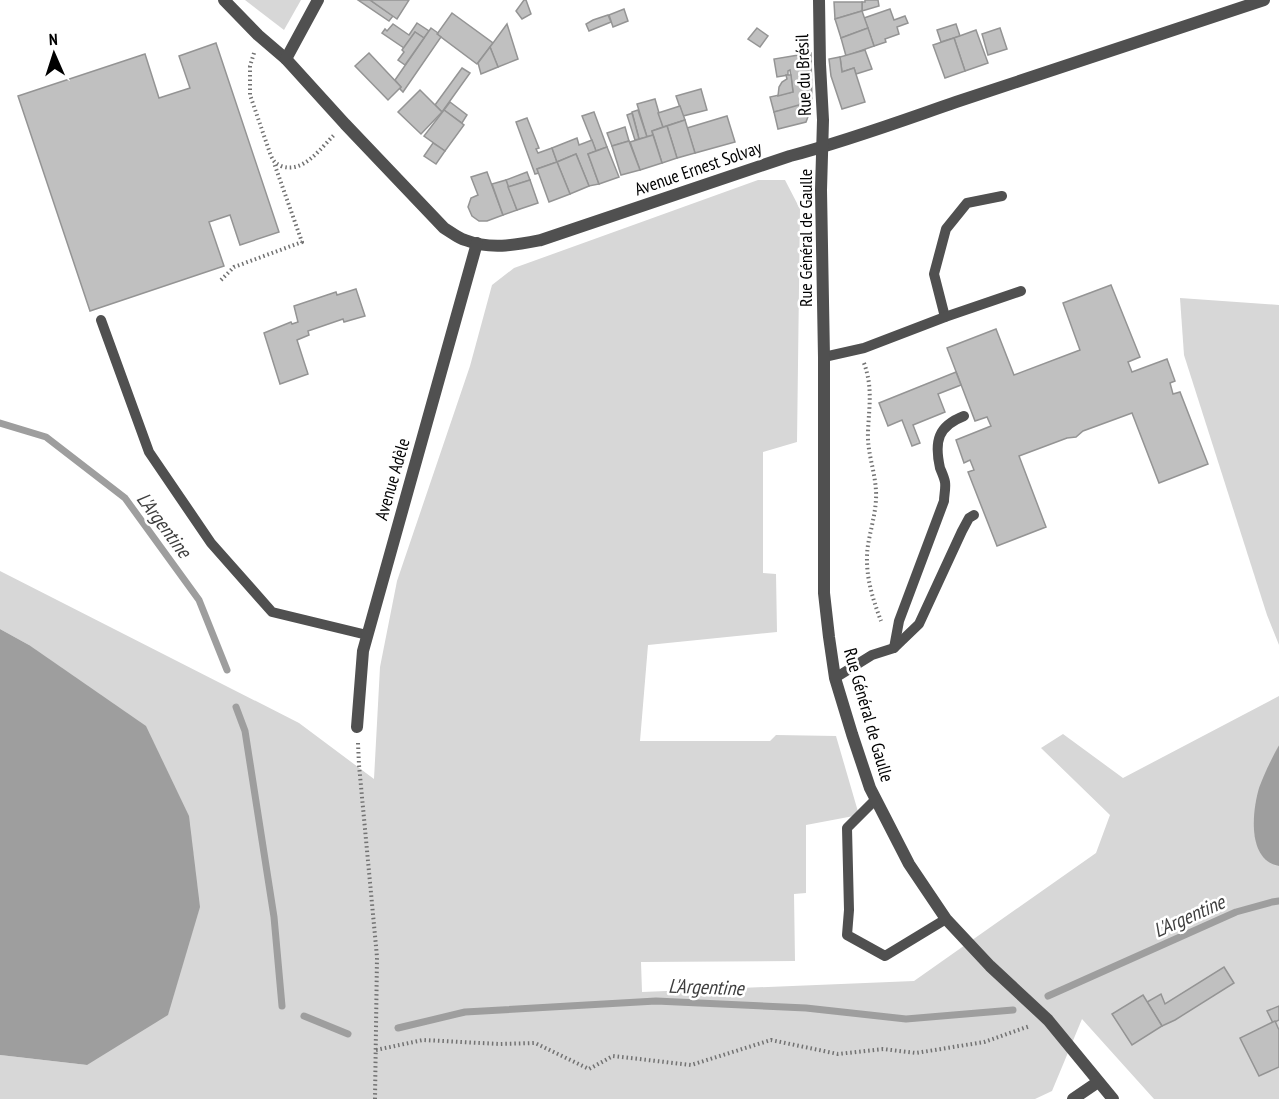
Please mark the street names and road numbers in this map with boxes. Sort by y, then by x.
street label: Rue du Brésil [790,33,816,116]
street label: Avenue Ernest Solvay [631,135,765,200]
street label: Rue Général de Gaulle [794,169,817,307]
street label: Avenue Adèle [369,435,415,523]
street label: Rue Général de Gaulle [839,645,899,785]

